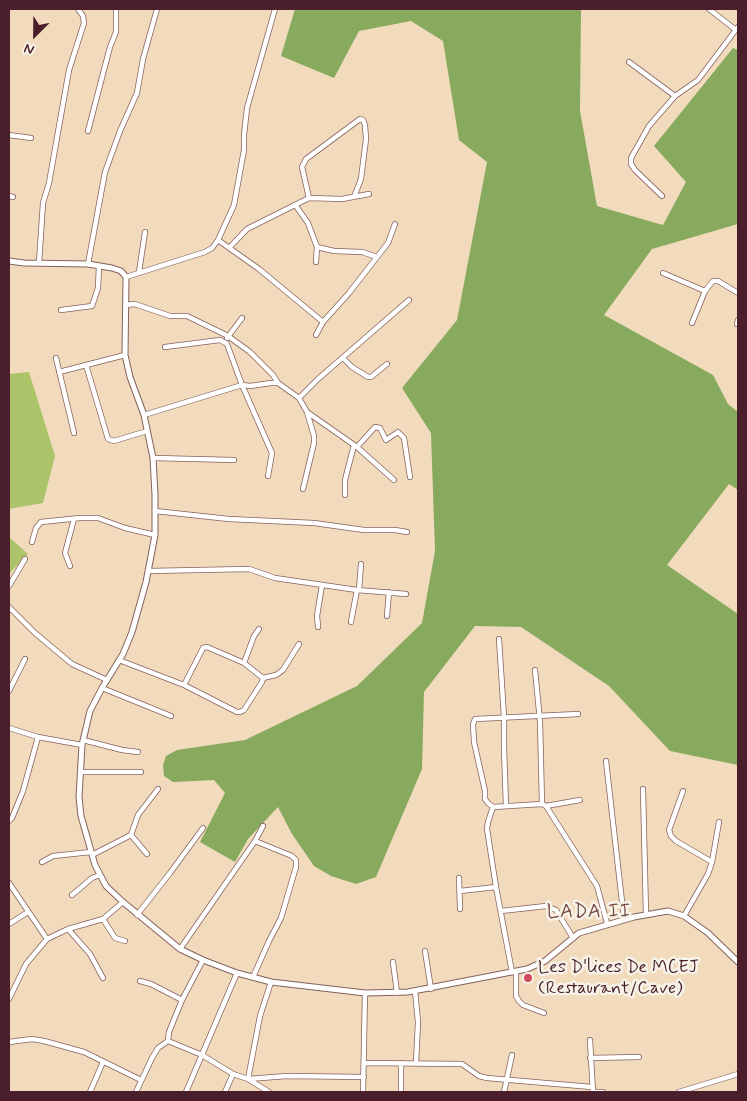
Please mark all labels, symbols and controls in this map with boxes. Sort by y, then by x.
north arrow [10,10,60,60]
text: N [21,39,37,59]
district label: LADA II [546,901,632,925]
place label: Les D'lices De MCEJ (Restaurant/Cave) [538,957,699,1000]
marker: Les D'lices De MCEJ (Restaurant/Cave) [522,972,534,984]

